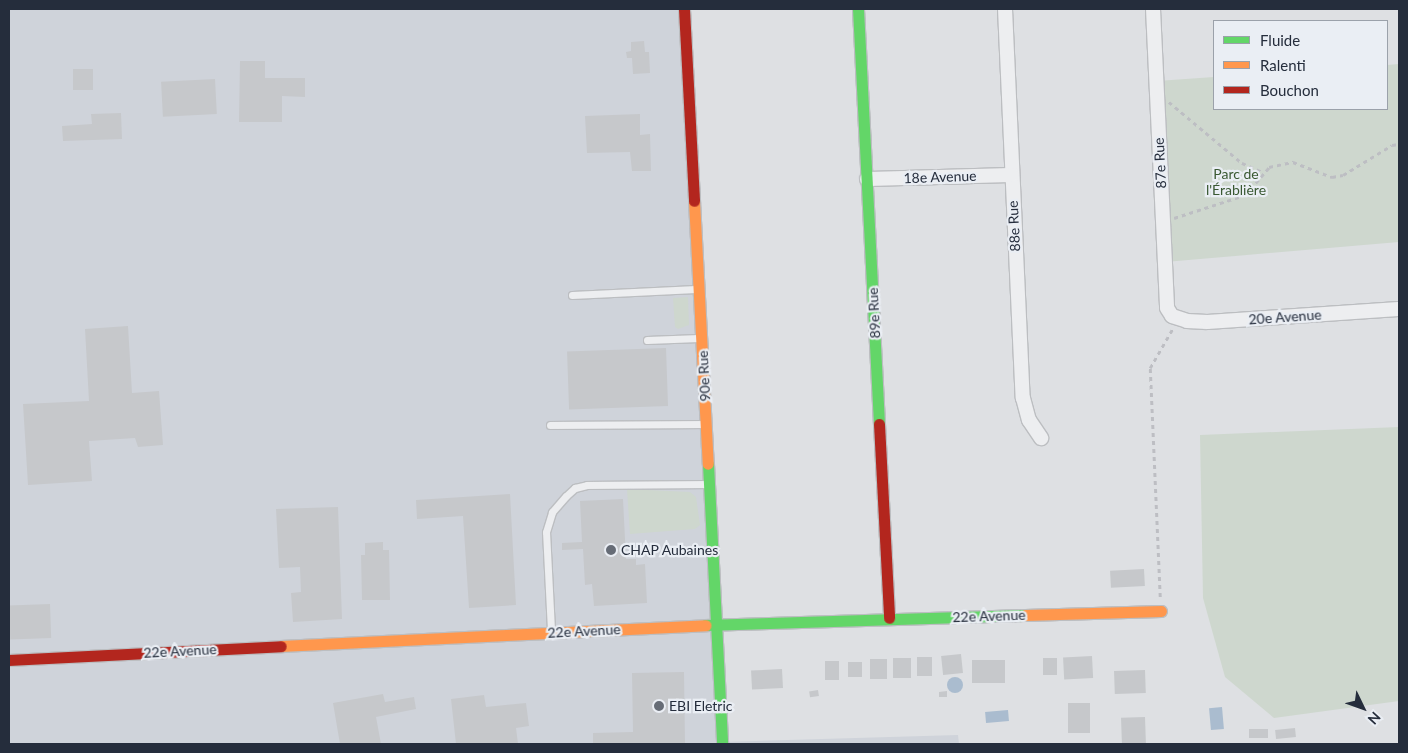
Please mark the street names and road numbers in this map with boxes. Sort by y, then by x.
street label: 87e Rue [1150,137,1170,189]
street label: 18e Avenue [903,167,977,187]
street label: 88e Rue [1004,200,1024,252]
street label: 89e Rue [864,287,884,339]
street label: 20e Avenue [1248,306,1322,328]
street label: 90e Rue [694,350,714,402]
street label: 22e Avenue [952,606,1026,626]
street label: 22e Avenue [547,621,621,641]
street label: 22e Avenue [143,641,217,661]

